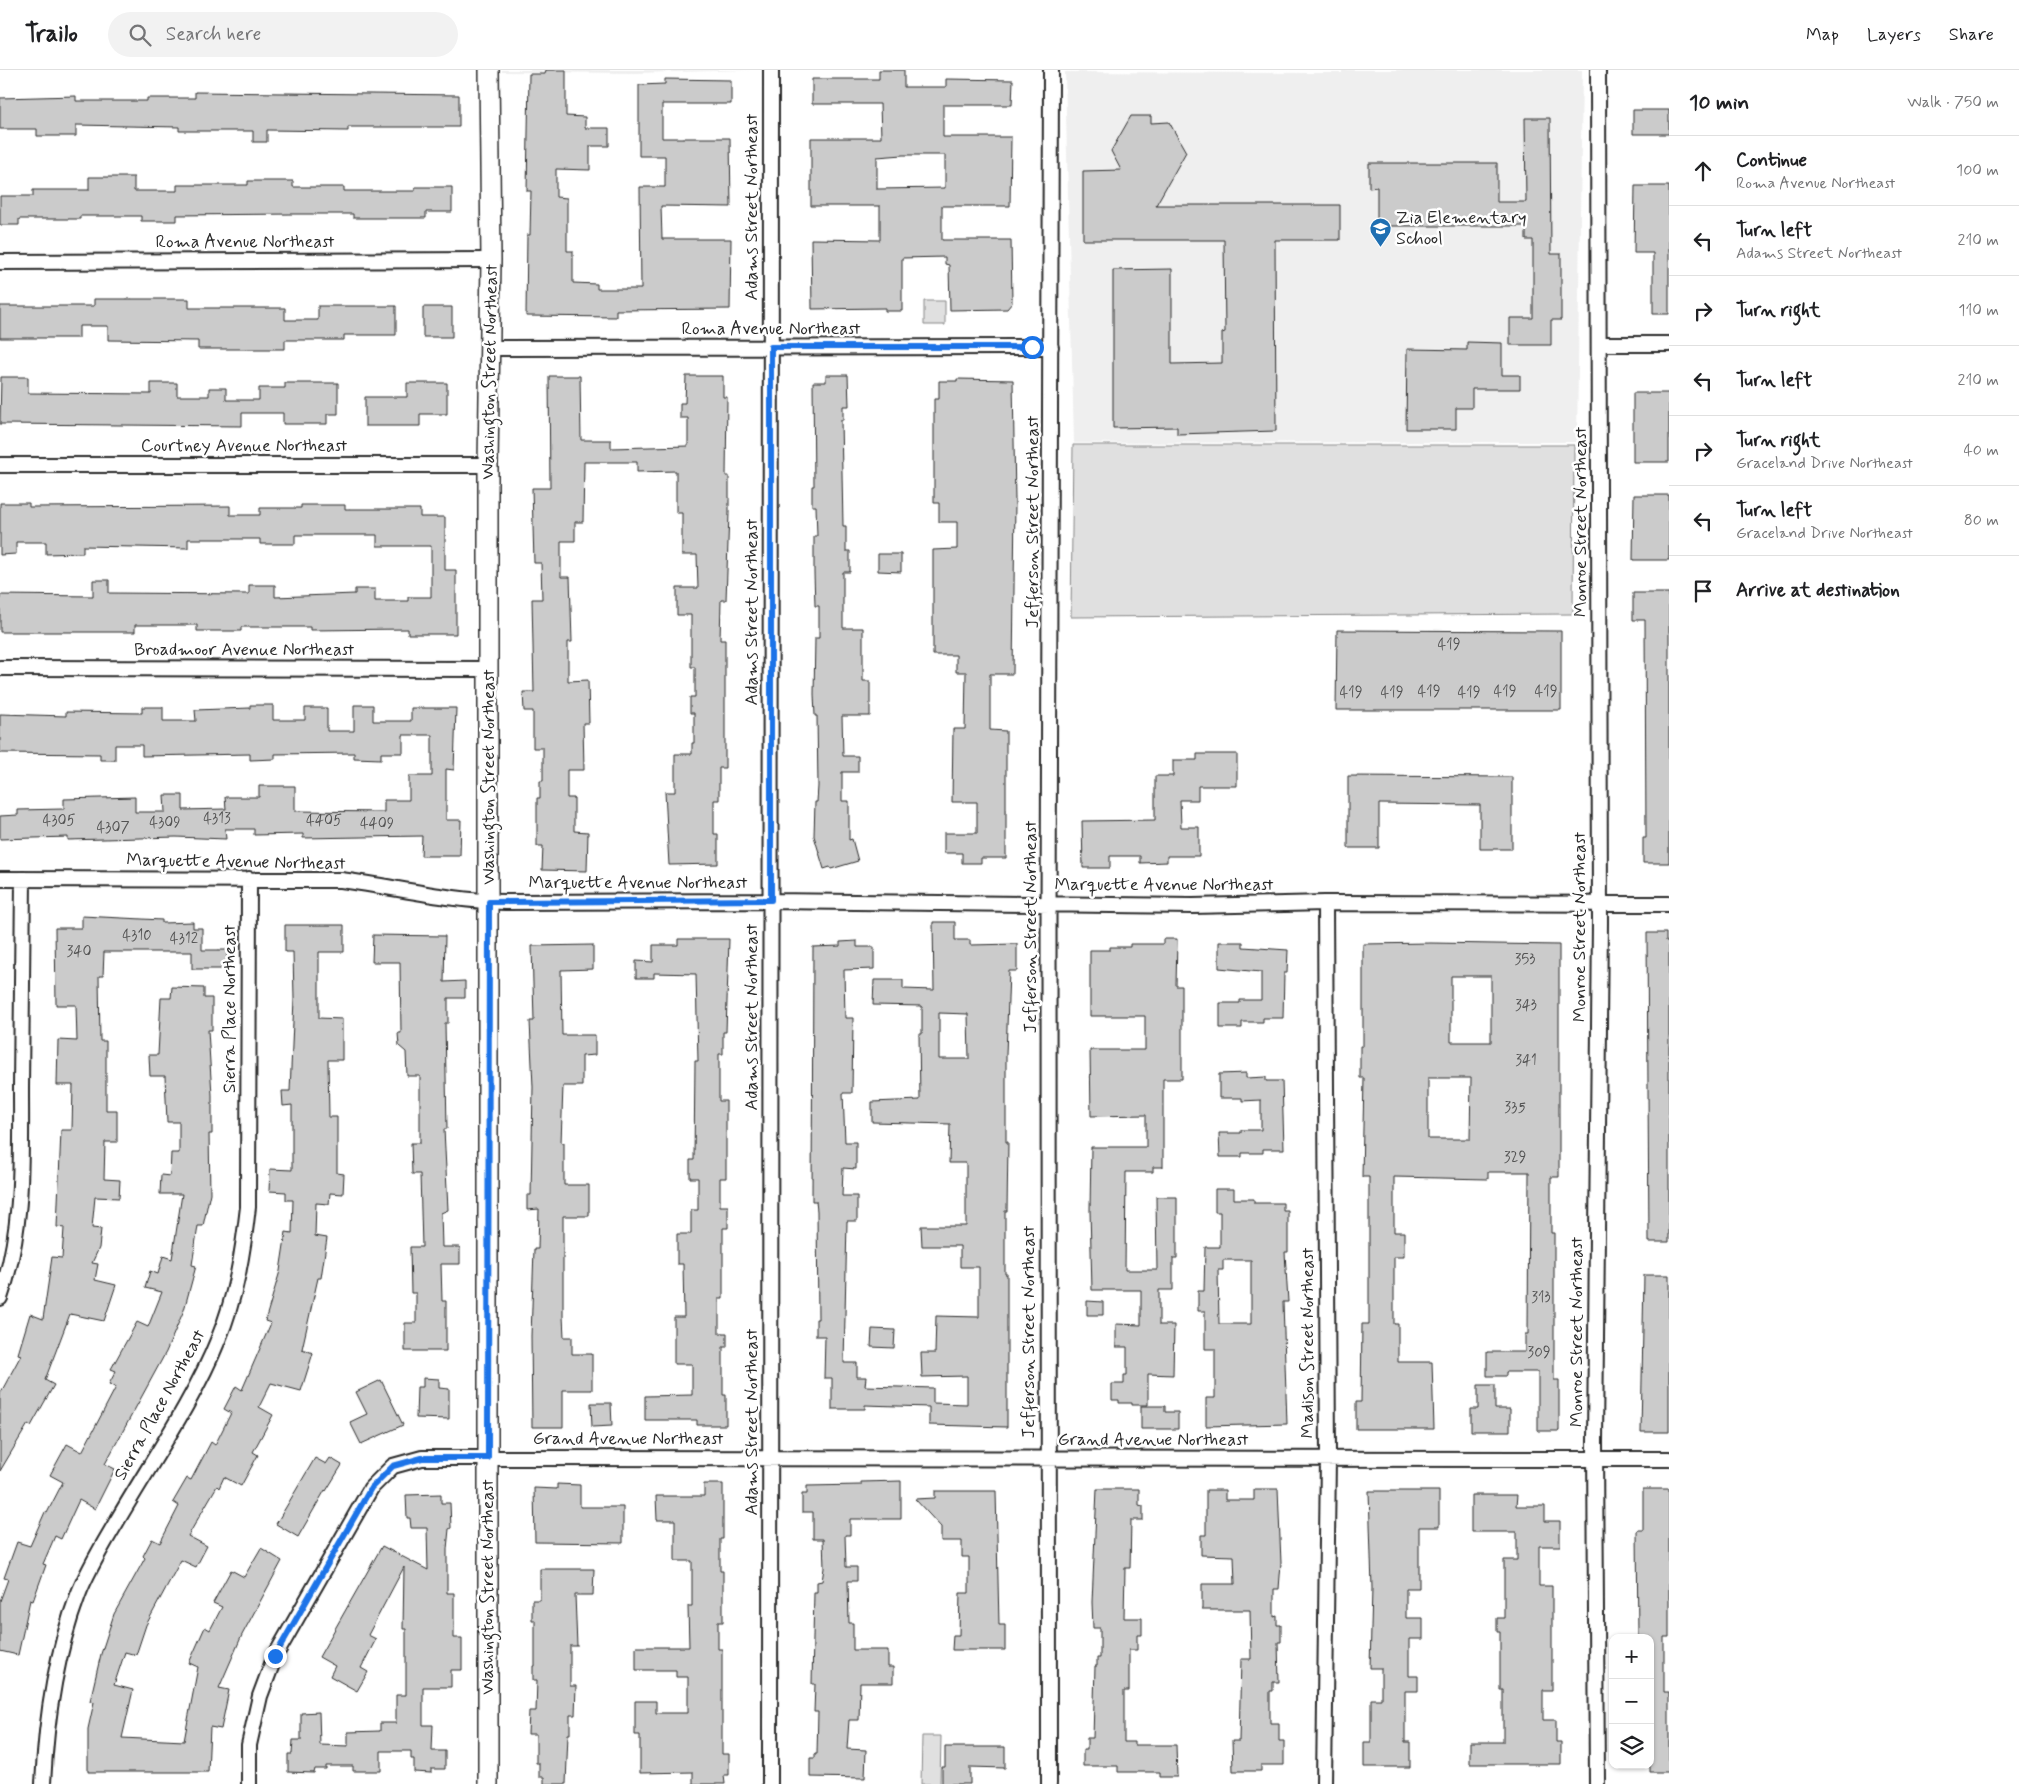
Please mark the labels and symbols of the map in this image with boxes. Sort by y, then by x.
street label: Adams Street Northeast [740,113,764,300]
place label: Zia Elementary School [1396,206,1527,251]
school or university icon: Zia Elementary School [1368,216,1392,247]
street label: Roma Avenue Northeast [155,230,335,254]
street label: Washington Street Northeast [476,263,506,480]
street label: Roma Avenue Northeast [681,317,861,341]
route start [1021,336,1044,359]
street label: Jefferson Street Northeast [1021,415,1045,628]
street label: Monroe Street Northeast [1569,426,1593,617]
street label: Courtney Avenue Northeast [141,434,348,458]
street label: Adams Street Northeast [740,518,764,705]
house number: 419 [1437,635,1461,655]
street label: Broadmoor Avenue Northeast [134,638,355,662]
street label: Washington Street Northeast [477,669,503,885]
house number: 419 [1417,682,1441,702]
house number: 419 [1493,682,1517,702]
house number: 419 [1534,682,1558,702]
house number: 419 [1339,683,1363,703]
house number: 419 [1380,683,1404,703]
house number: 419 [1457,683,1481,703]
house number: 4313 [203,809,231,829]
house number: 4305 [42,811,76,831]
house number: 4405 [306,811,342,831]
house number: 4309 [149,813,181,833]
house number: 4409 [360,814,394,834]
house number: 4307 [96,818,130,838]
street label: Jefferson Street Northeast [1019,820,1043,1033]
street label: Monroe Street Northeast [1568,831,1592,1022]
street label: Marquette Avenue Northeast [126,848,346,876]
street label: Marquette Avenue Northeast [528,871,748,895]
street label: Marquette Avenue Northeast [1054,873,1274,897]
street label: Adams Street Northeast [740,923,764,1110]
street label: Sierra Place Northeast [218,924,242,1093]
house number: 4310 [122,926,152,946]
house number: 4312 [170,929,198,949]
house number: 340 [67,942,91,962]
house number: 353 [1515,950,1535,970]
house number: 343 [1515,996,1537,1016]
house number: 341 [1515,1051,1537,1071]
house number: 335 [1504,1098,1526,1118]
house number: 329 [1504,1148,1526,1168]
street label: Jefferson Street Northeast [1017,1225,1041,1438]
street label: Monroe Street Northeast [1565,1236,1589,1427]
street label: Madison Street Northeast [1296,1247,1320,1438]
house number: 313 [1531,1288,1551,1308]
street label: Sierra Place Northeast [109,1325,212,1485]
street label: Adams Street Northeast [740,1328,764,1515]
house number: 309 [1527,1343,1551,1363]
street label: Grand Avenue Northeast [533,1427,724,1451]
street label: Grand Avenue Northeast [1058,1428,1249,1452]
street label: Washington Street Northeast [476,1479,502,1695]
route end [264,1645,287,1668]

